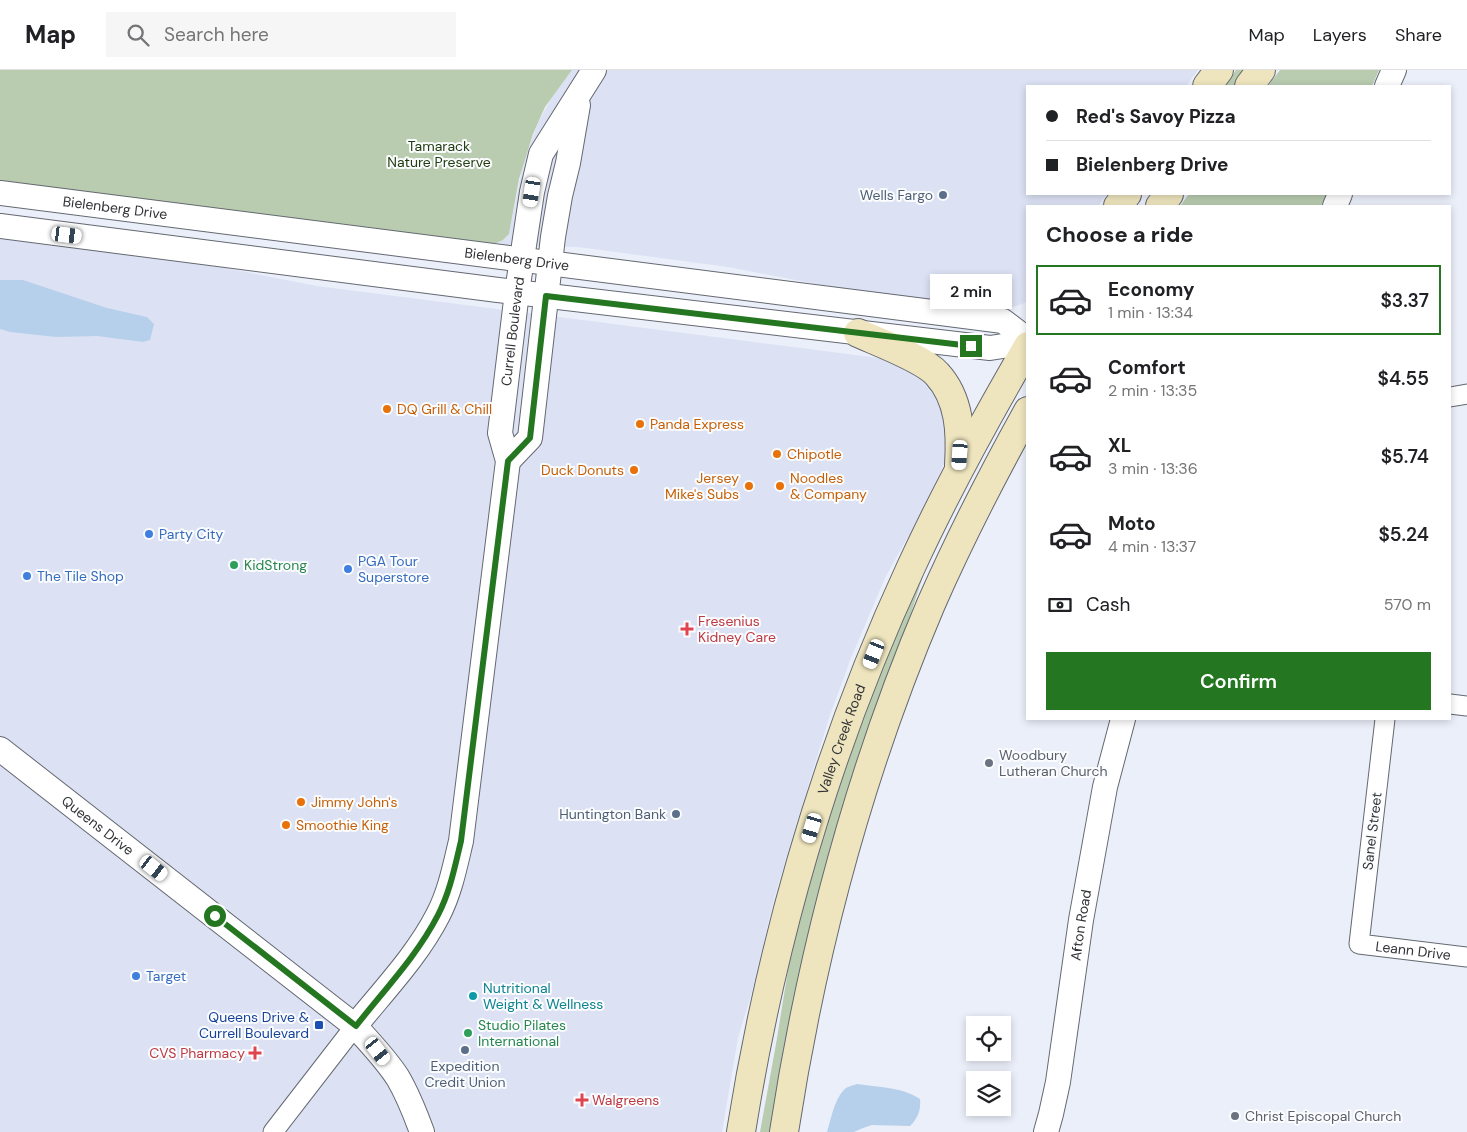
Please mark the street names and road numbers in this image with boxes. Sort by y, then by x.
street label: Bielenberg Drive [62,192,169,223]
street label: Bielenberg Drive [463,243,570,275]
street label: Currell Boulevard [497,275,528,387]
street label: Valley Creek Road [814,681,869,797]
street label: Queens Drive [58,791,138,859]
street label: Sanel Street [1358,791,1386,871]
street label: Afton Road [1066,888,1095,962]
street label: Leann Drive [1374,937,1452,964]

